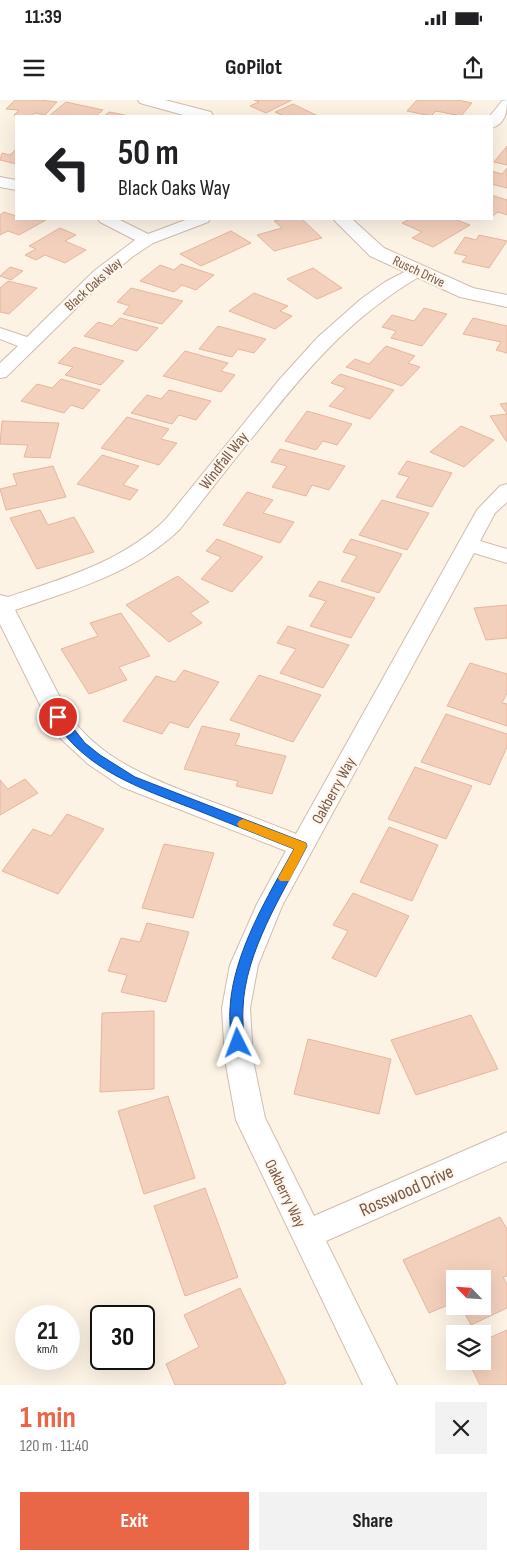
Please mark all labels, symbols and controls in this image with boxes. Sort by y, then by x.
text: 11:39 [25,6,62,29]
icon: menu [20,54,48,82]
text: GoPilot [225,54,282,81]
icon: share [459,54,487,82]
text: 50 m [118,132,179,175]
icon: left [35,135,100,200]
text: Black Oaks Way [118,175,230,202]
street label: Rusch Drive [390,252,448,291]
street label: Black Oaks Way [61,254,126,315]
street label: Windfall Way [196,428,253,494]
pin [37,696,79,738]
icon: arrive [44,703,72,731]
street label: Oakberry Way [308,754,360,827]
position arrow [211,1016,263,1068]
street label: Oakberry Way [260,1157,309,1231]
street label: Rosswood Drive [356,1160,457,1222]
north arrow [446,1270,491,1315]
map controls [446,1270,491,1370]
speed limit sign: 30 [90,1305,155,1370]
text: 21 [37,1316,58,1347]
button: layers [446,1325,491,1370]
text: km/h [37,1342,58,1357]
text: 1 min [20,1400,76,1436]
button: close [435,1402,487,1454]
text: 120 m · 11:40 [20,1437,89,1456]
button: Exit [20,1492,249,1550]
button: Share [259,1492,487,1550]

